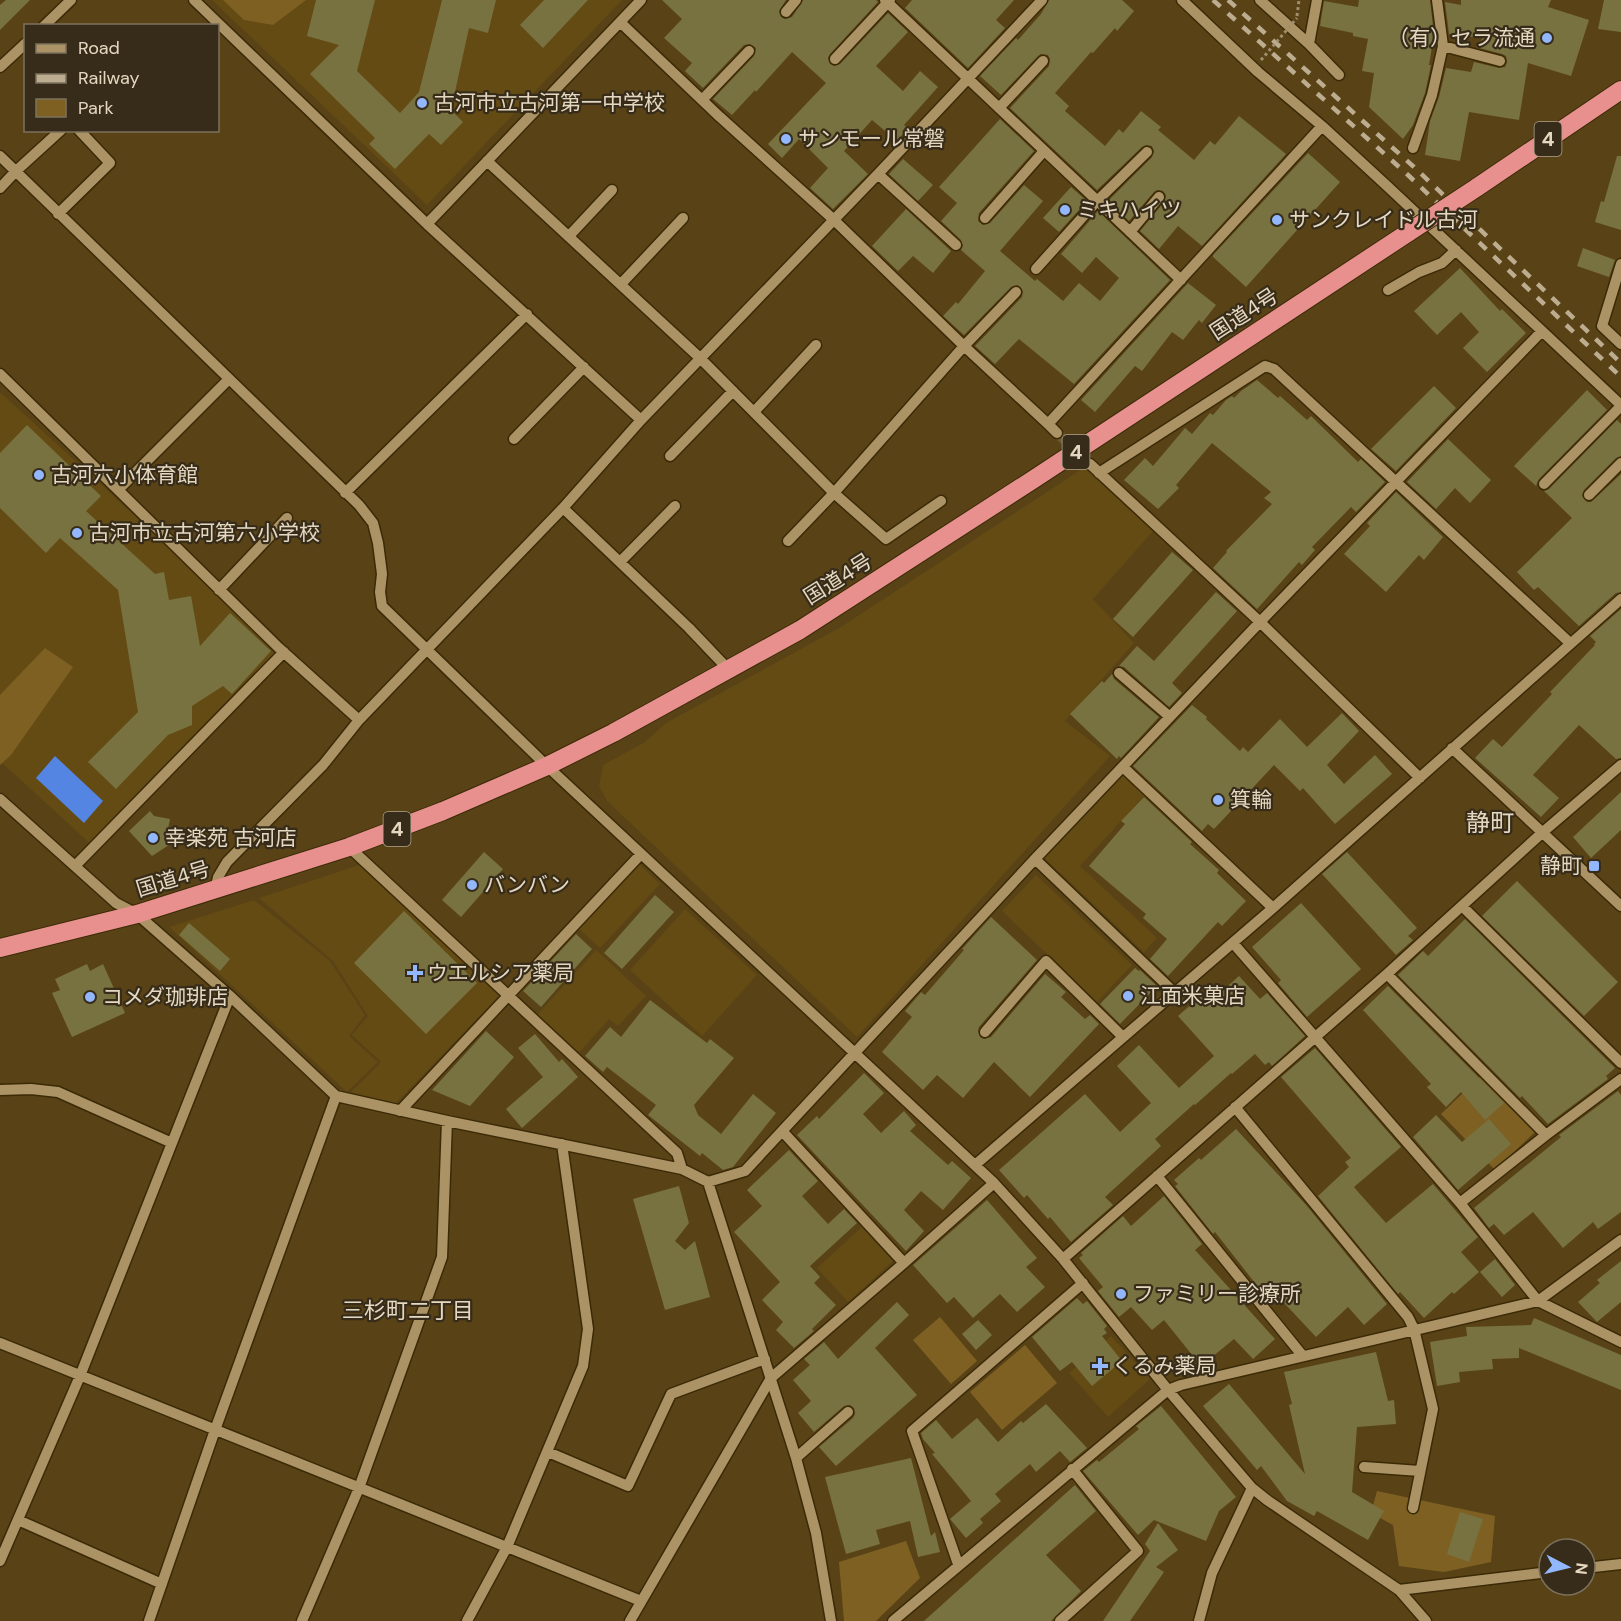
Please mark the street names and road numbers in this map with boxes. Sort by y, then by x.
road number: 4 [1534,122,1562,156]
street label: 国道4号 [1205,282,1283,346]
road number: 4 [1062,435,1090,469]
street label: 国道4号 [798,547,878,611]
road number: 4 [384,812,410,846]
street label: 国道4号 [133,855,213,903]

